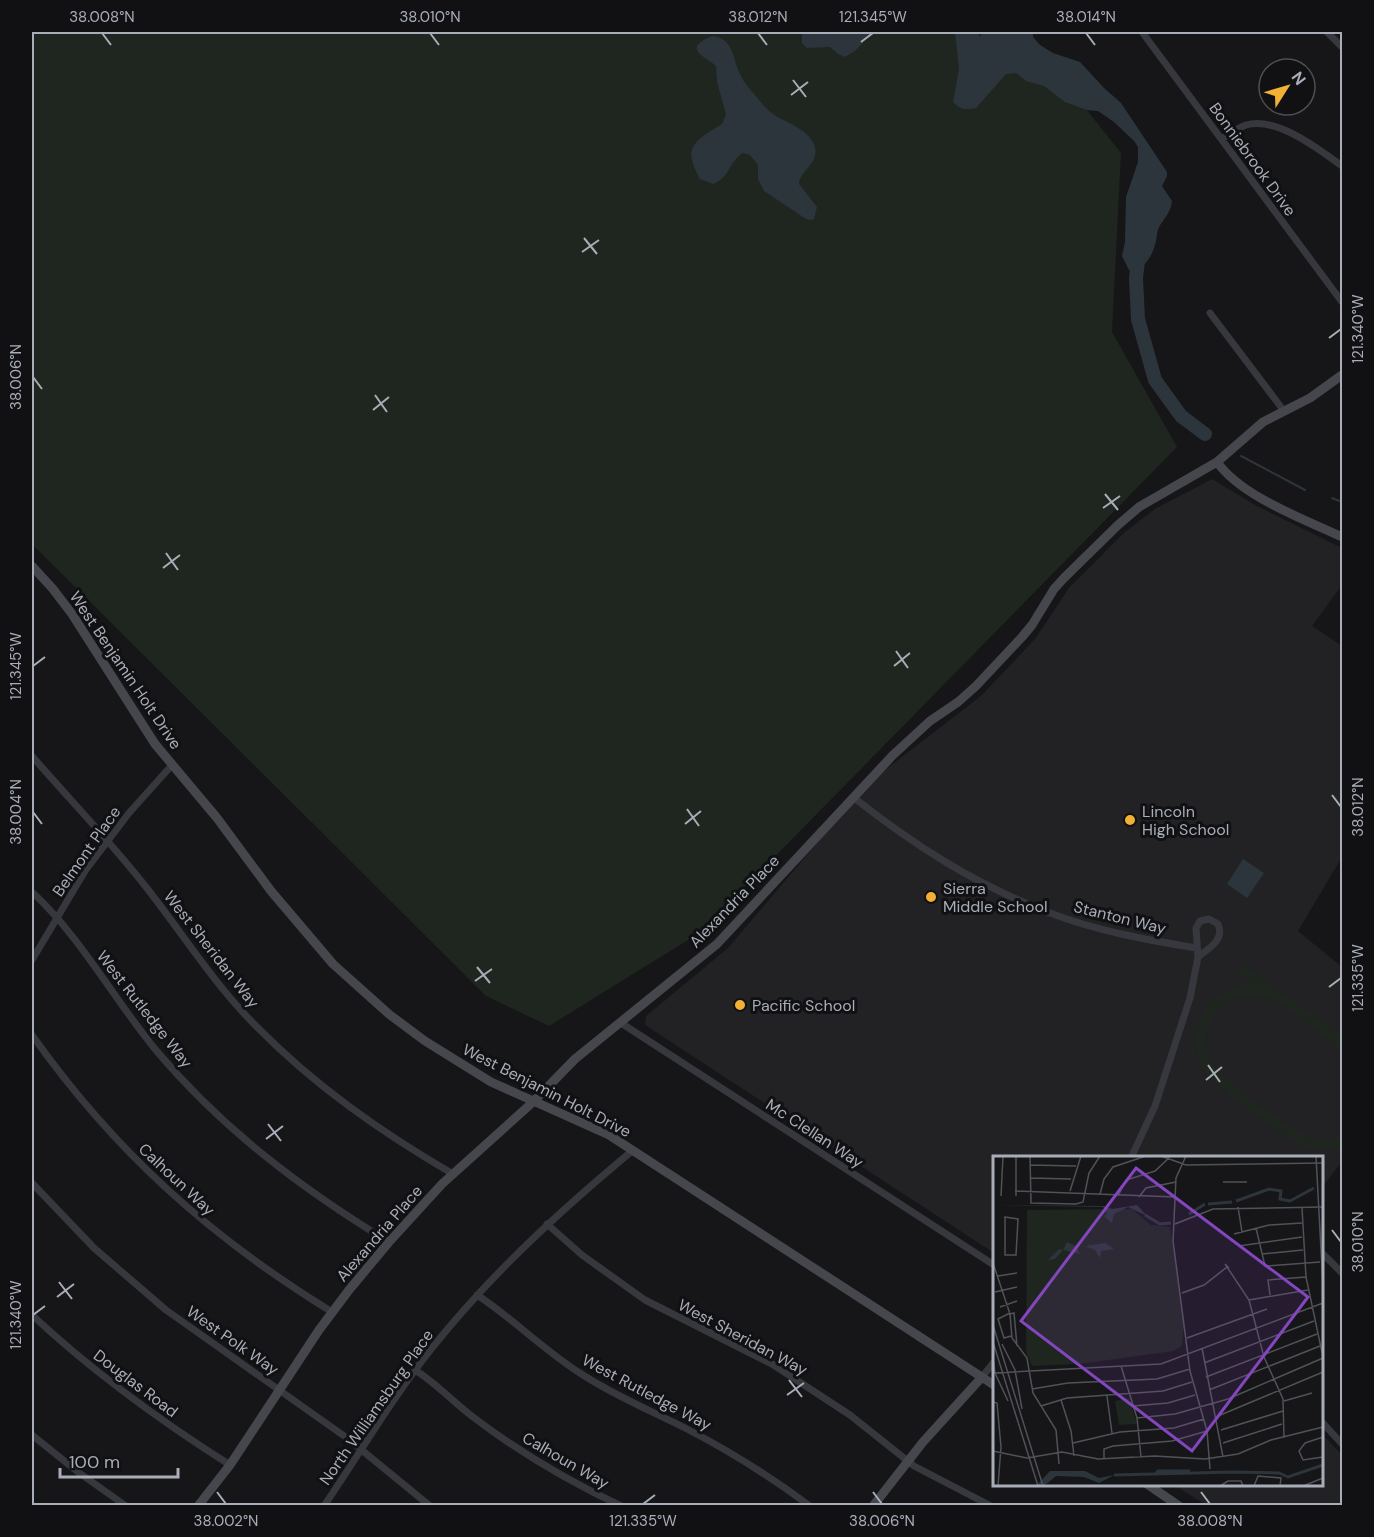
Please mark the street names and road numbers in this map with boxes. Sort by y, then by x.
street label: Bonniebrook Drive [1204,98,1301,220]
street label: West Benjamin Holt Drive [65,587,186,753]
street label: Belmont Place [48,802,125,901]
street label: Alexandria Place [685,850,784,952]
street label: West Sheridan Way [159,886,264,1012]
street label: Stanton Way [1071,896,1168,939]
street label: West Rutledge Way [92,946,197,1072]
street label: West Benjamin Holt Drive [459,1039,635,1142]
street label: Mc Clellan Way [762,1094,868,1173]
street label: Calhoun Way [134,1139,219,1220]
street label: Alexandria Place [332,1181,427,1286]
street label: West Sheridan Way [674,1294,811,1380]
street label: West Polk Way [182,1301,283,1380]
street label: North Williamsburg Place [315,1325,438,1489]
street label: Douglas Road [89,1345,182,1422]
street label: West Rutledge Way [578,1349,715,1435]
street label: Calhoun Way [518,1427,613,1494]

